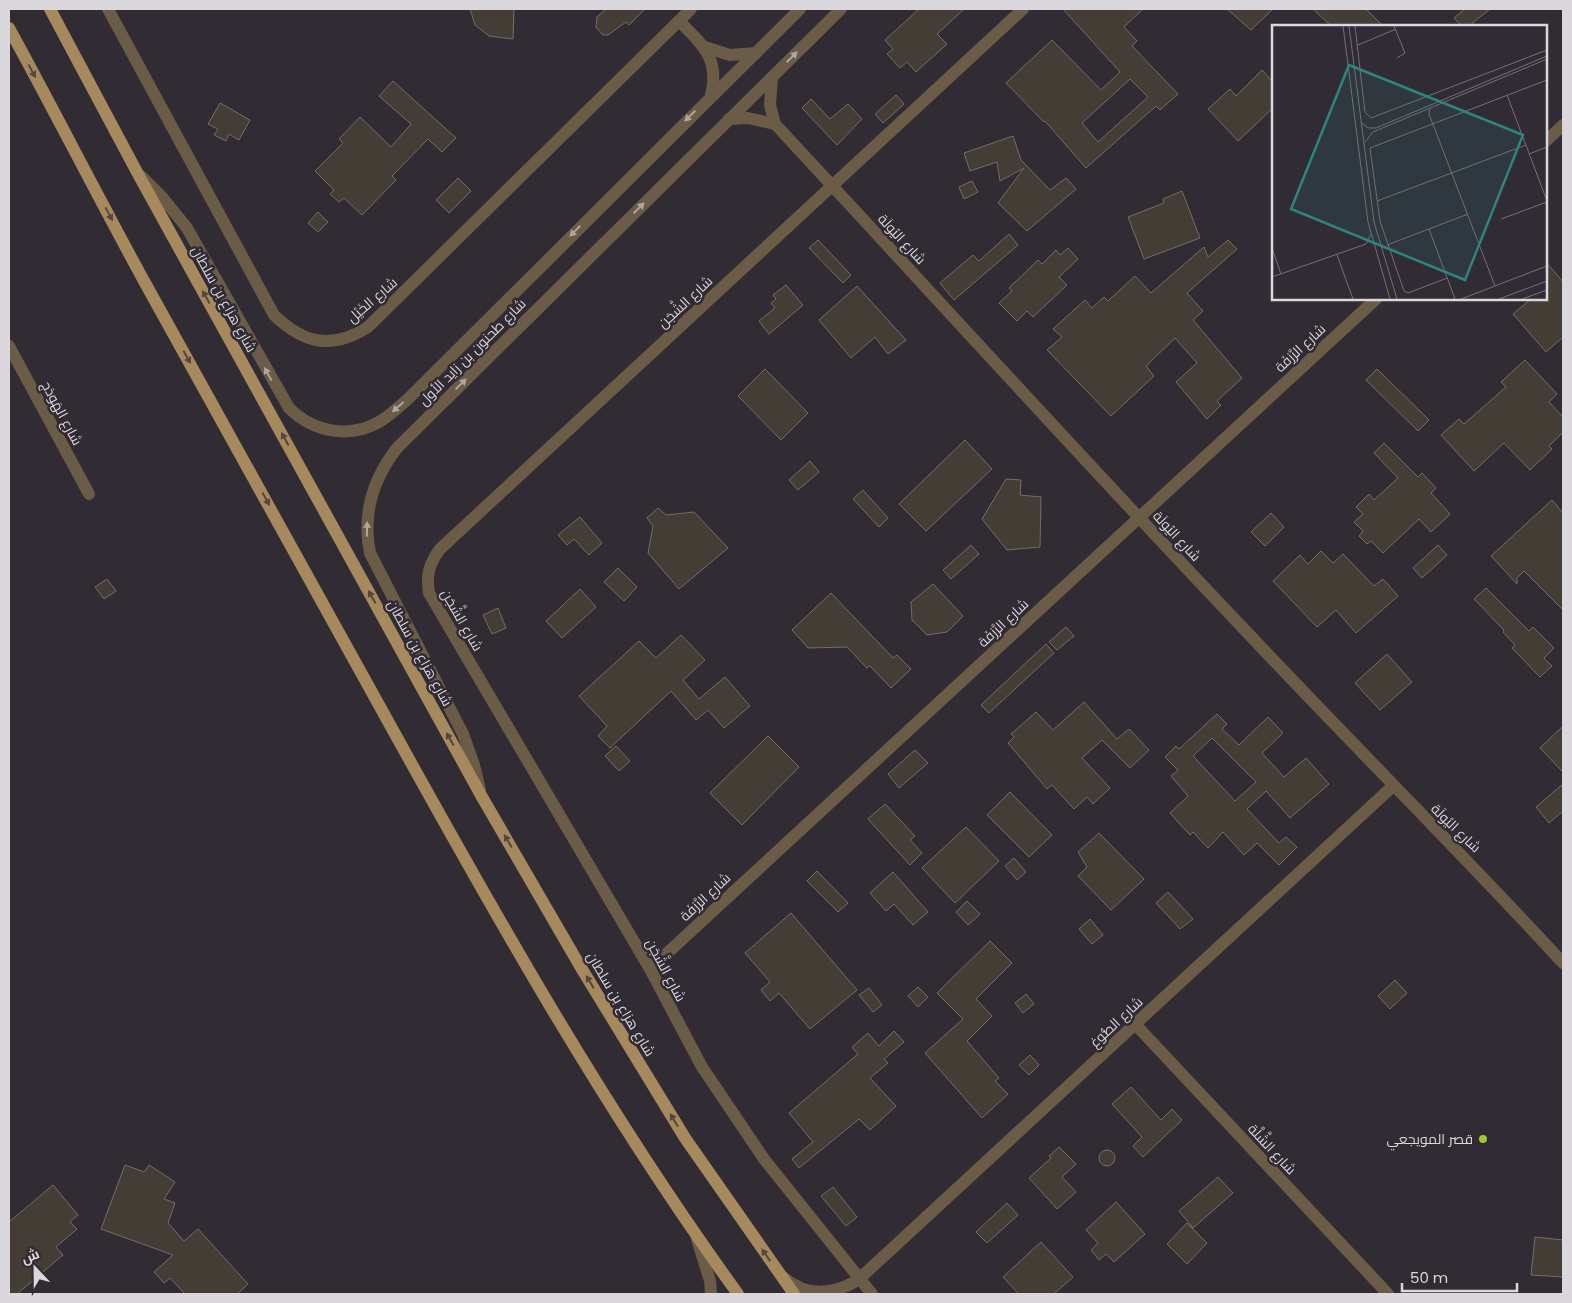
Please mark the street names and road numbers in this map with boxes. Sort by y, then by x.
street label: شارع اليُولَة [873,209,931,269]
street label: شارع هزاع بن سلطان [187,242,261,356]
street label: شارع الشَّجَن [652,270,717,333]
street label: شارع الخَيْل [342,272,402,328]
street label: شارع طحنون بن زايد الأول [414,294,530,410]
street label: شارع الرَّزفَة [1270,319,1330,377]
street label: شارع الهَودَج [37,377,87,449]
street label: شارع اليُولَة [1148,506,1206,566]
street label: شارع الشَّجَن [436,584,489,655]
street label: شارع الرَّزفَة [973,594,1033,652]
street label: شارع هزاع بن سلطان [383,596,457,710]
street label: شارع اليُولَة [1427,799,1485,857]
street label: شارع الرَّزفَة [675,868,735,926]
street label: شارع الشَّجَن [641,934,692,1005]
street label: شارع هزاع بن سلطان [582,948,660,1060]
street label: شارع الصُّوغ [1085,992,1147,1052]
street label: شارع الشَّلَّة [1243,1118,1302,1179]

